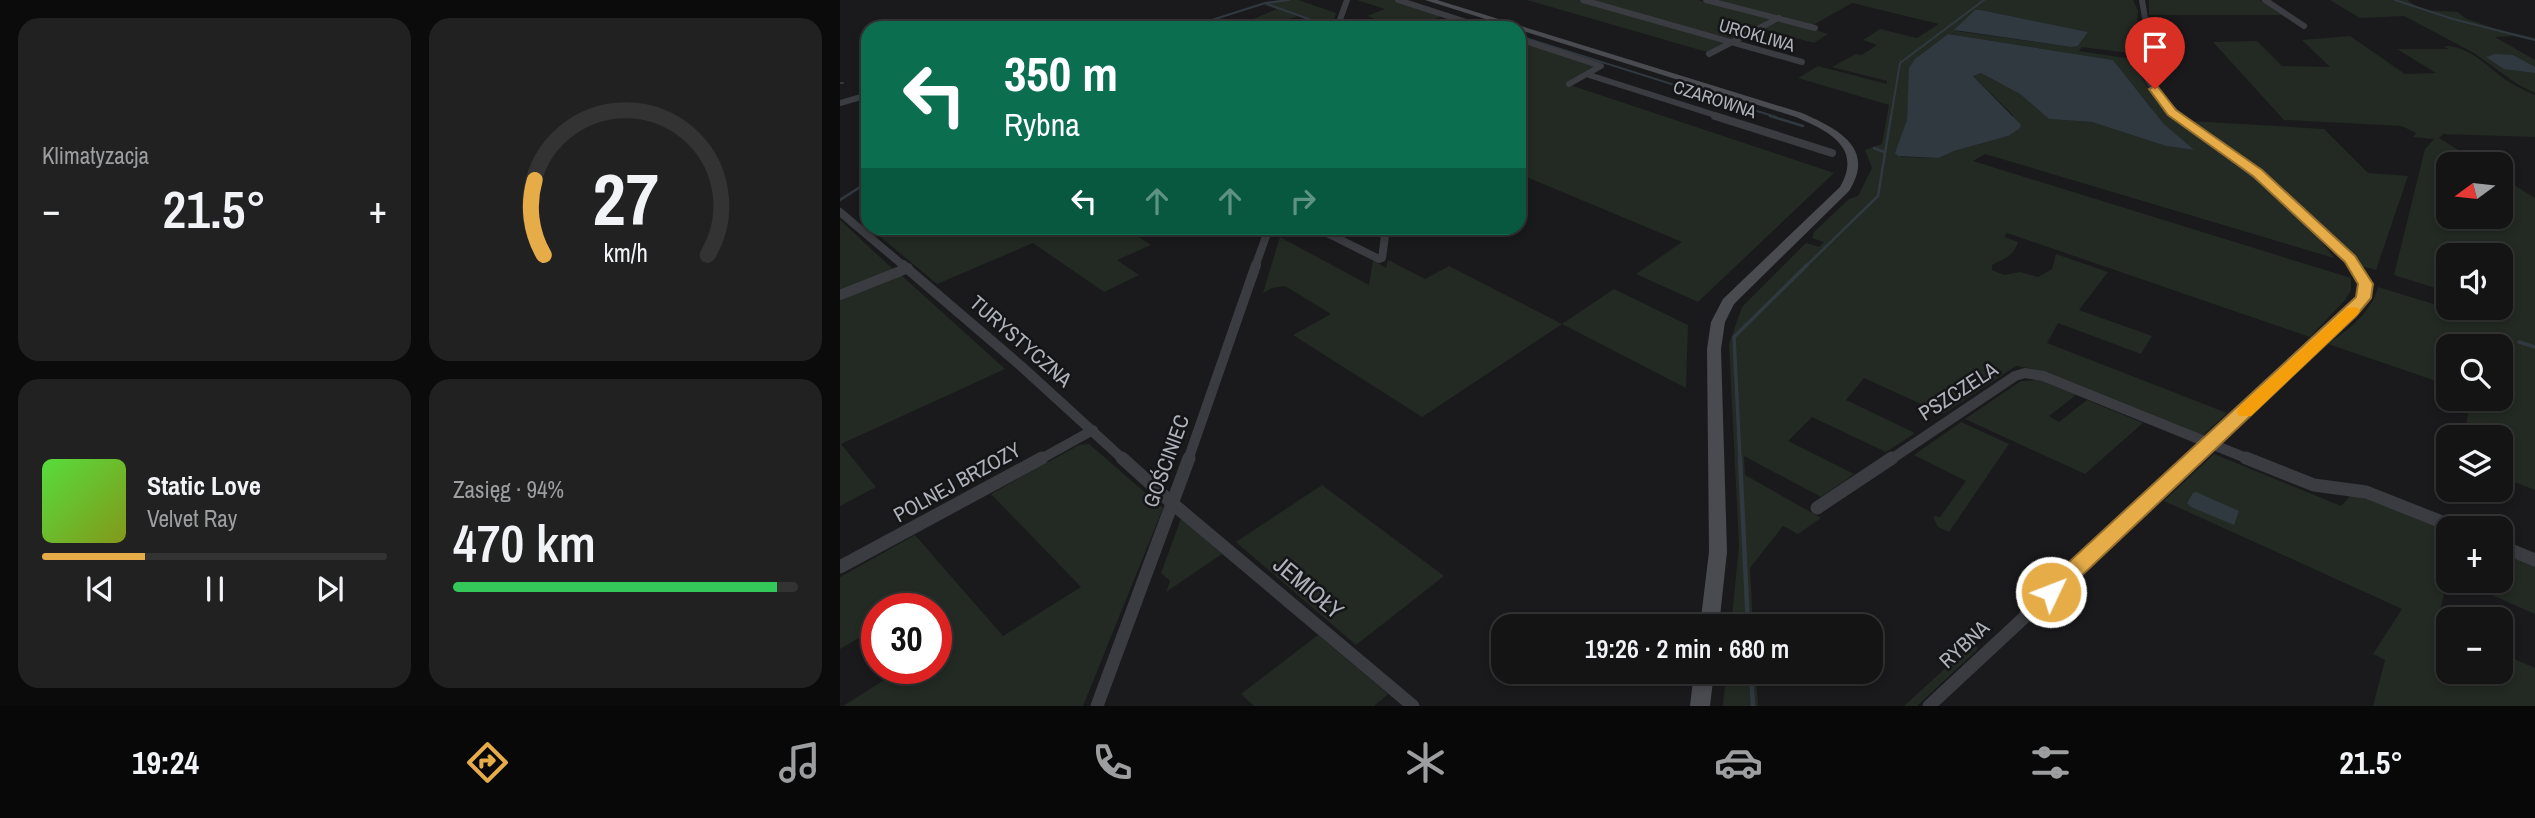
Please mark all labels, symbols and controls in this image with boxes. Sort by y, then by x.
street label: UROKLIWA [1716,12,1798,58]
pin [2125,17,2185,89]
icon: arrive [2136,28,2174,66]
text: 350 m [1004,40,1118,106]
icon: left [889,49,980,140]
street label: CZAROWNA [1670,74,1760,124]
text: Rybna [1004,103,1080,146]
text: Klimatyzacja [42,140,149,171]
text: 27 [592,151,659,249]
north arrow [2436,152,2513,229]
map controls [2436,152,2513,684]
text: 21.5° [163,174,266,244]
icon: left [1065,182,1103,220]
icon: ahead [1138,182,1176,220]
icon: ahead [1211,182,1249,220]
icon: right [1284,182,1322,220]
text: − [42,184,60,235]
text: + [369,184,387,235]
text: km/h [603,236,648,270]
button: sound [2436,243,2513,320]
street label: TURYSTYCZNA [964,288,1079,394]
button: search [2436,334,2513,411]
street label: PSZCZELA [1913,354,2004,427]
street label: GOŚCINIEC [1136,411,1196,511]
button: layers [2436,425,2513,502]
street label: POLNEJ BRZOZY [888,435,1026,529]
text: Static Love [147,468,261,503]
text: Zasięg · 94% [453,474,564,505]
text: Velvet Ray [147,503,237,534]
text: 470 km [453,508,596,578]
button: + [2436,516,2513,593]
street label: JEMIOŁY [1267,548,1351,626]
position arrow [2014,555,2088,629]
icon: previous [81,570,119,608]
icon: pause [196,570,234,608]
icon: next [311,570,349,608]
speed limit sign: 30 [861,593,952,684]
button: − [2436,607,2513,684]
street label: RYBNA [1933,613,1996,675]
text: 19:26 · 2 min · 680 m [1585,631,1789,666]
icon: directions [463,738,512,787]
icon: music [775,738,824,787]
icon: phone [1088,738,1137,787]
icon: climate [1401,738,1450,787]
icon: car [1714,738,1763,787]
icon: filters [2026,738,2075,787]
text: 19:24 [132,741,199,784]
text: 21.5° [2339,741,2403,784]

